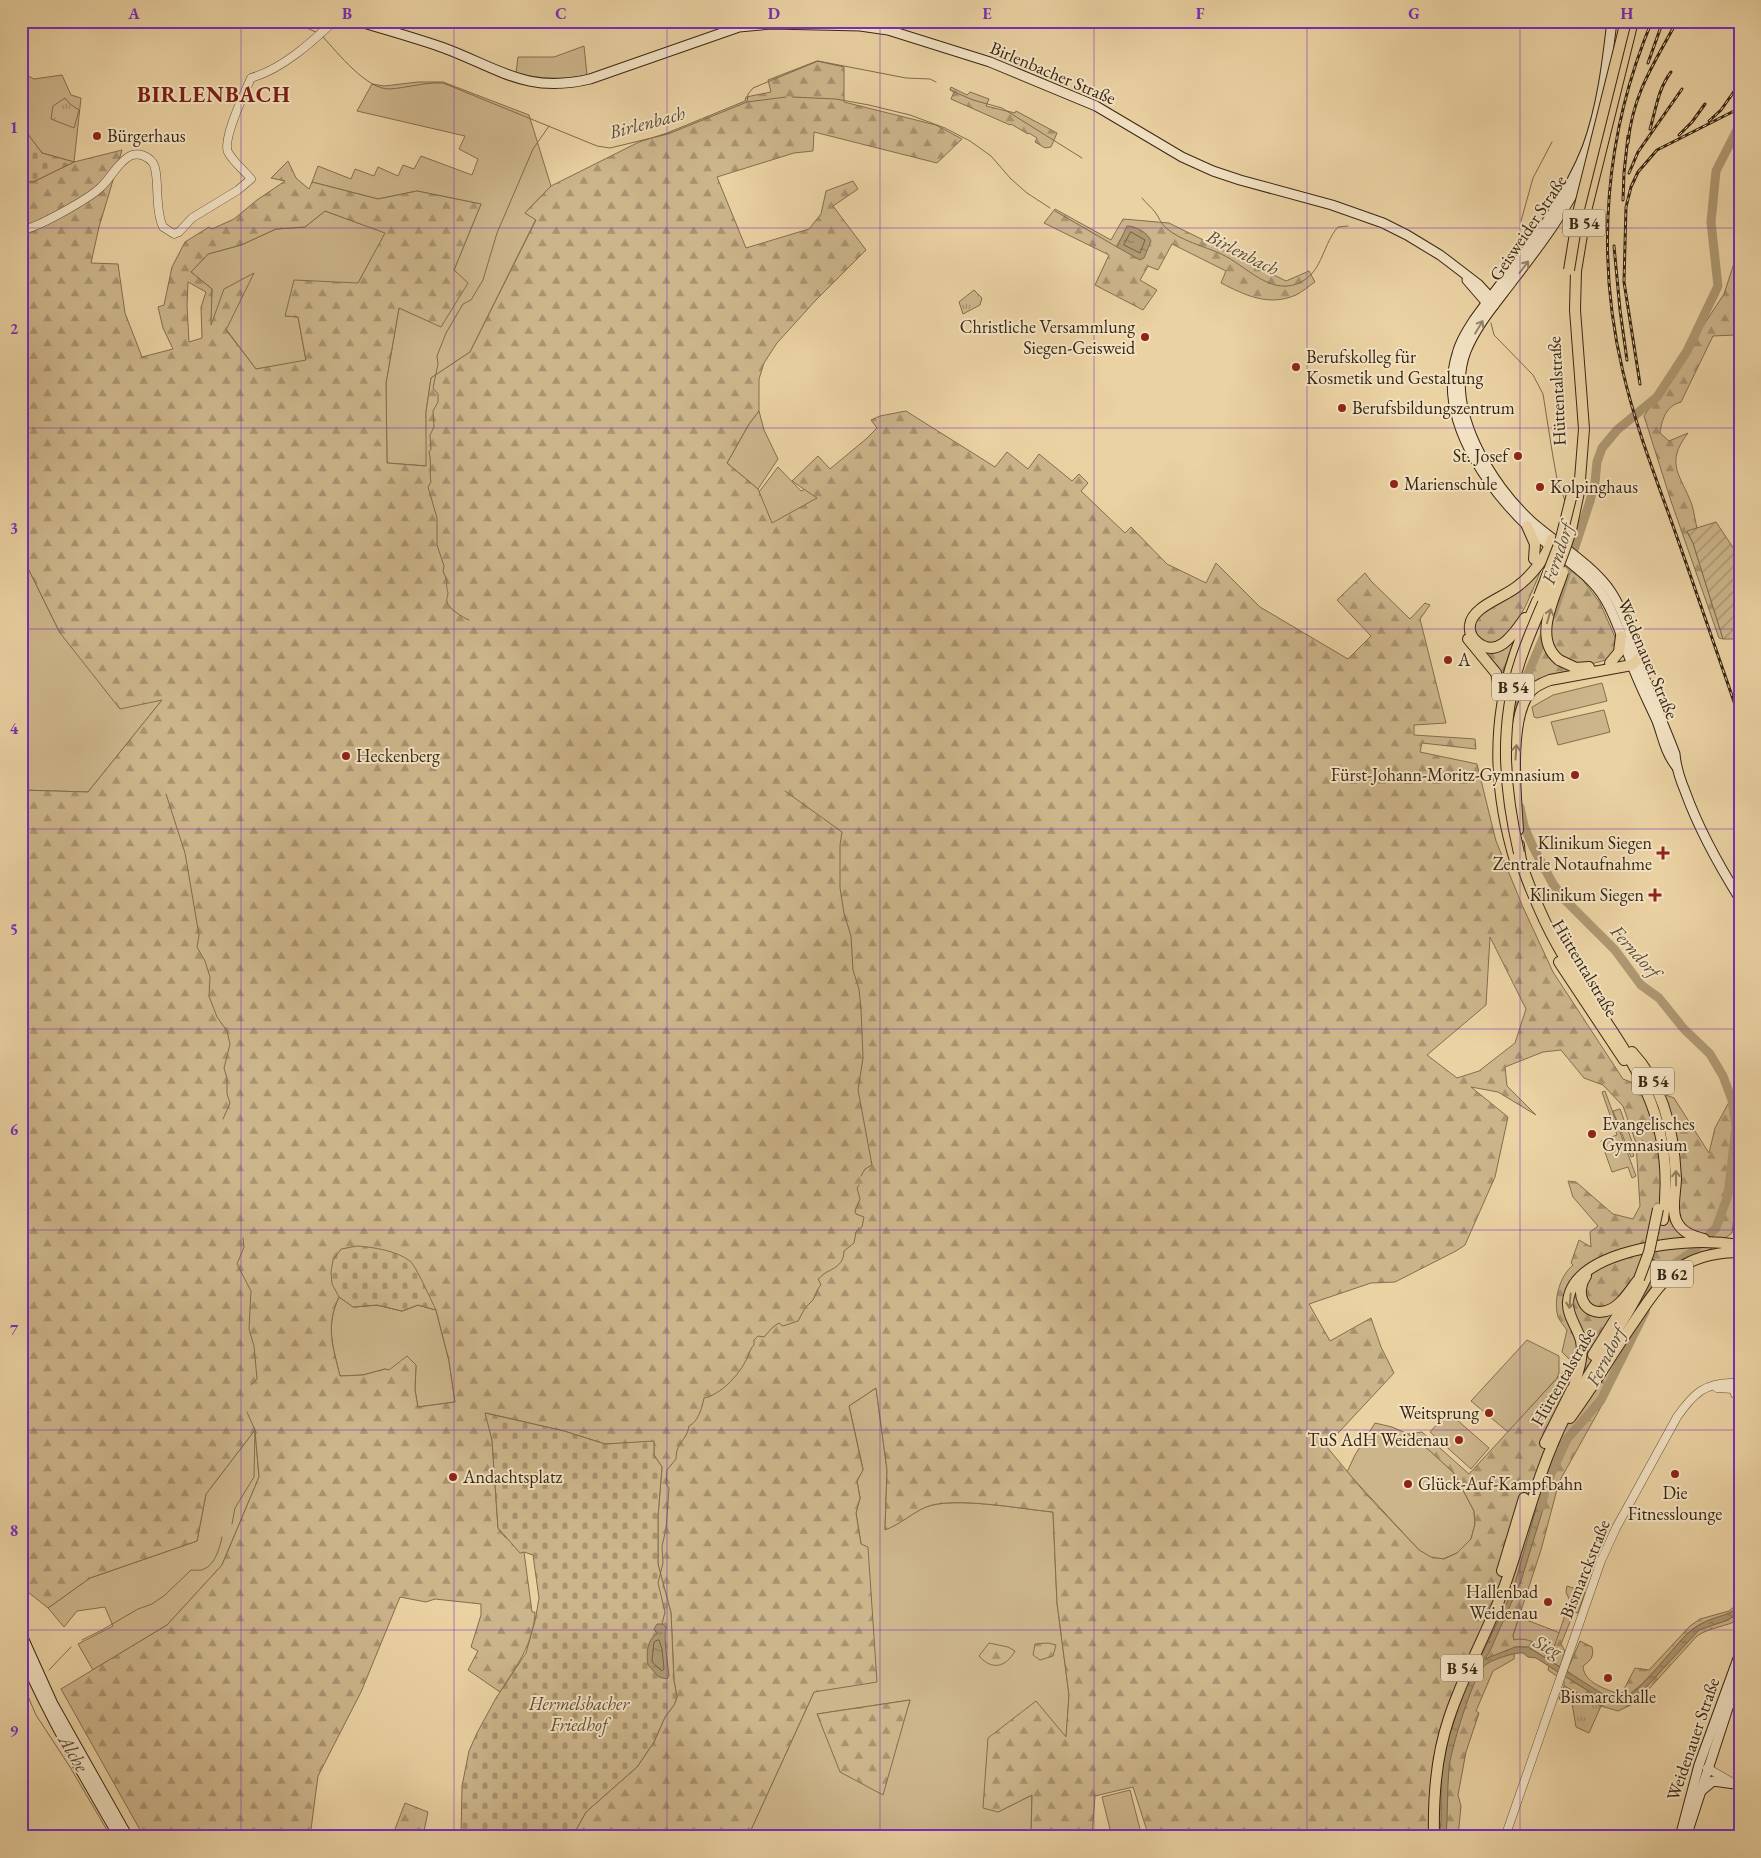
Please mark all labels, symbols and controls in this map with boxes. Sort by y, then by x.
text: A [127,3,140,24]
text: B [342,3,352,24]
text: C [555,3,567,24]
text: D [768,3,780,24]
text: E [982,3,992,24]
text: F [1196,3,1205,24]
text: G [1408,3,1420,24]
text: H [1621,3,1634,24]
street label: Birlenbacher Straße [987,36,1120,109]
district label: BIRLENBACH [137,80,291,109]
water label: Birlenbach [605,100,688,145]
text: 1 [10,117,18,138]
place label: Bürgerhaus [107,124,186,147]
marker: Bürgerhaus [91,130,103,142]
street label: Geisweider Straße [1484,170,1571,285]
road number: B 54 [1563,210,1605,237]
water label: Birlenbach [1202,223,1283,281]
one-way arrow [1518,261,1529,274]
place label: Christliche Versammlung Siegen-Geisweid [960,315,1136,359]
text: 2 [10,318,19,339]
one-way arrow [1474,321,1484,335]
marker: Christliche Versammlung Siegen-Geisweid [1139,331,1151,343]
street label: Hüttentalstraße [1542,336,1571,446]
place label: Berufskolleg für Kosmetik und Gestaltung [1306,345,1484,389]
marker: Berufskolleg für Kosmetik und Gestaltung [1290,361,1302,373]
place label: Berufsbildungszentrum [1352,396,1515,419]
marker: Berufsbildungszentrum [1336,402,1348,414]
place label: St. Josef [1453,444,1510,467]
marker: St. Josef [1512,450,1524,462]
place label: Marienschule [1404,472,1497,495]
place label: Kolpinghaus [1550,475,1638,498]
marker: Marienschule [1388,478,1400,490]
marker: Kolpinghaus [1534,481,1546,493]
water label: Ferndorf [1535,515,1580,588]
text: 3 [10,518,18,539]
street label: Weidenauer Straße [1613,595,1684,722]
one-way arrow [1545,609,1554,625]
place label: A [1457,648,1471,671]
marker: A [1442,654,1454,666]
road number: B 54 [1492,674,1534,700]
text: 4 [10,718,19,739]
place label: Heckenberg [356,744,440,767]
one-way arrow [1511,744,1520,760]
marker: Heckenberg [340,750,352,762]
place label: Fürst-Johann-Moritz-Gymnasium [1331,763,1565,786]
marker: Fürst-Johann-Moritz-Gymnasium [1569,769,1581,781]
place label: Klinikum Siegen Zentrale Notaufnahme [1493,831,1652,875]
marker: Klinikum Siegen Zentrale Notaufnahme [1656,846,1670,860]
place label: Klinikum Siegen [1529,883,1644,906]
marker: Klinikum Siegen [1648,888,1662,902]
street label: Hüttentalstraße [1547,915,1624,1021]
text: 5 [10,919,18,940]
water label: Ferndorf [1604,919,1669,986]
road number: B 54 [1632,1068,1674,1094]
place label: Evangelisches Gymnasium [1602,1112,1695,1156]
text: 6 [10,1119,19,1140]
marker: Evangelisches Gymnasium [1586,1128,1598,1140]
one-way arrow [1671,1170,1681,1186]
road number: B 62 [1651,1260,1693,1288]
one-way arrow [1565,1293,1574,1309]
text: 7 [10,1319,19,1340]
water label: Ferndorf [1579,1319,1633,1391]
street label: Hüttentalstraße [1525,1323,1600,1430]
place label: Weitsprung [1399,1401,1479,1424]
marker: Weitsprung [1483,1407,1495,1419]
place label: TuS AdH Weidenau [1307,1428,1450,1451]
marker: TuS AdH Weidenau [1453,1434,1465,1446]
place label: Andachtsplatz [462,1465,563,1488]
marker: Die Fitnesslounge [1669,1468,1681,1480]
marker: Andachtsplatz [447,1471,459,1483]
place label: Glück-Auf-Kampfbahn [1418,1472,1583,1495]
marker: Glück-Auf-Kampfbahn [1402,1478,1414,1490]
place label: Die Fitnesslounge [1628,1481,1722,1525]
street label: Bismarckstraße [1554,1516,1615,1622]
text: 8 [10,1520,18,1541]
place label: Hallenbad Weidenau [1466,1580,1539,1624]
marker: Hallenbad Weidenau [1542,1596,1554,1608]
water label: Sieg [1529,1628,1567,1665]
road number: B 54 [1441,1655,1483,1682]
marker: Bismarckhalle [1602,1672,1614,1684]
street label: Weidenauer Straße [1661,1674,1724,1803]
place label: Bismarckhalle [1560,1685,1656,1708]
park label: Hermelsbacher Friedhof [528,1692,630,1737]
text: 9 [10,1720,19,1741]
water label: Alche [52,1728,95,1777]

